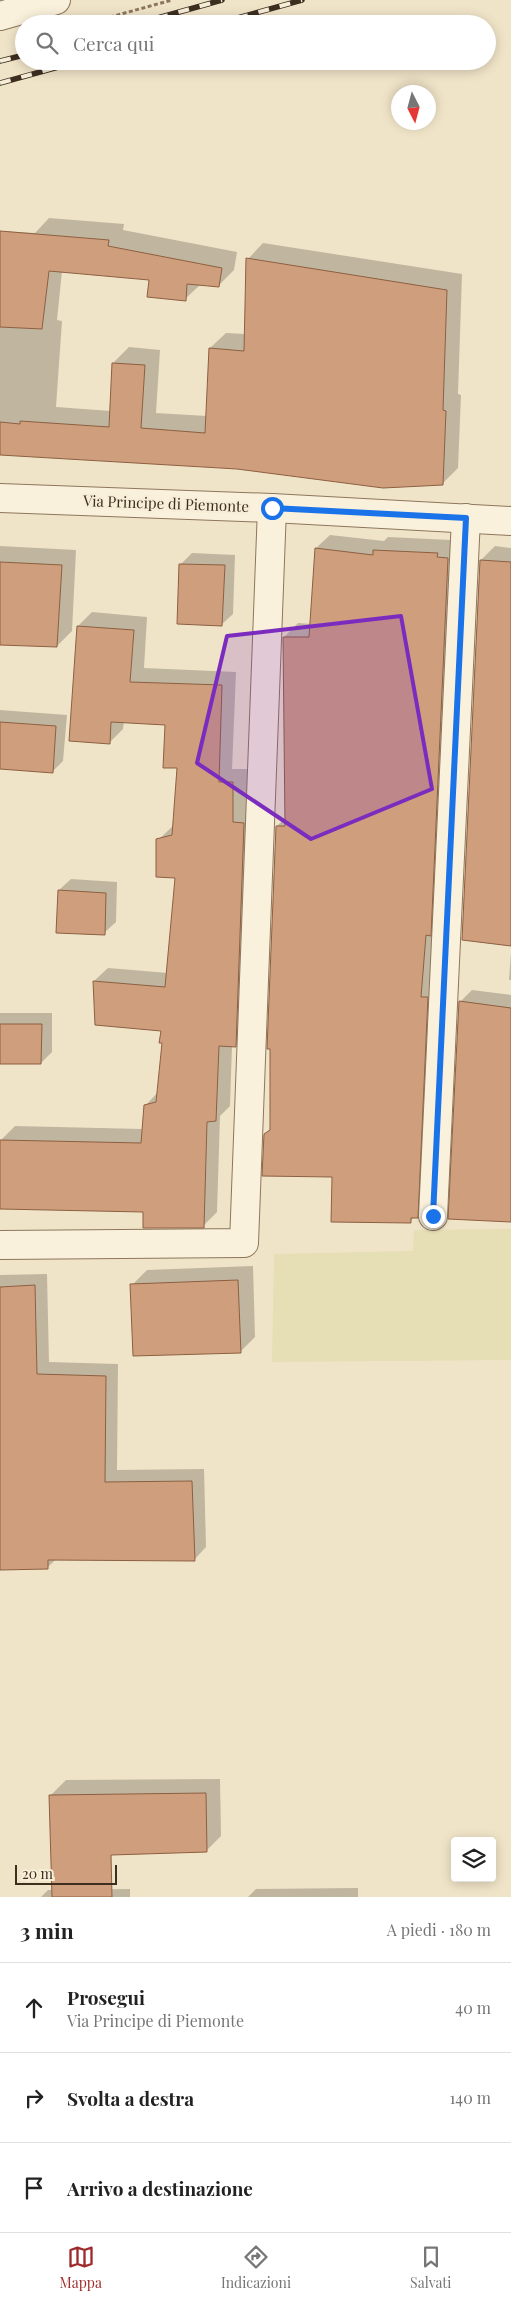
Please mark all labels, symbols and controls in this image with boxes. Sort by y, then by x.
search box [15,15,496,70]
icon: search [33,29,61,57]
text: Cerca qui [73,30,154,56]
north arrow [391,85,436,130]
street label: Via Principe di Piemonte [82,490,249,516]
route start [261,497,284,520]
route end [422,1205,445,1228]
map controls [451,1837,496,1882]
button: layers [451,1837,496,1882]
scale bar [15,1862,118,1885]
text: 20 m [22,1864,53,1883]
text: 3 min [20,1916,74,1944]
text: A piedi · 180 m [387,1919,491,1940]
text: Prosegui [67,1984,145,2010]
icon: ahead [20,1994,48,2022]
text: 40 m [455,1997,491,2018]
text: Via Principe di Piemonte [67,2010,244,2031]
icon: right [20,2084,48,2112]
text: Svolta a destra [67,2085,194,2111]
text: 140 m [449,2087,491,2108]
icon: arrive [20,2174,48,2202]
text: Arrivo a destinazione [67,2175,253,2201]
tab: Mappa [60,2243,102,2292]
tab: Indicazioni [221,2243,291,2292]
tab: Salvati [410,2243,451,2292]

